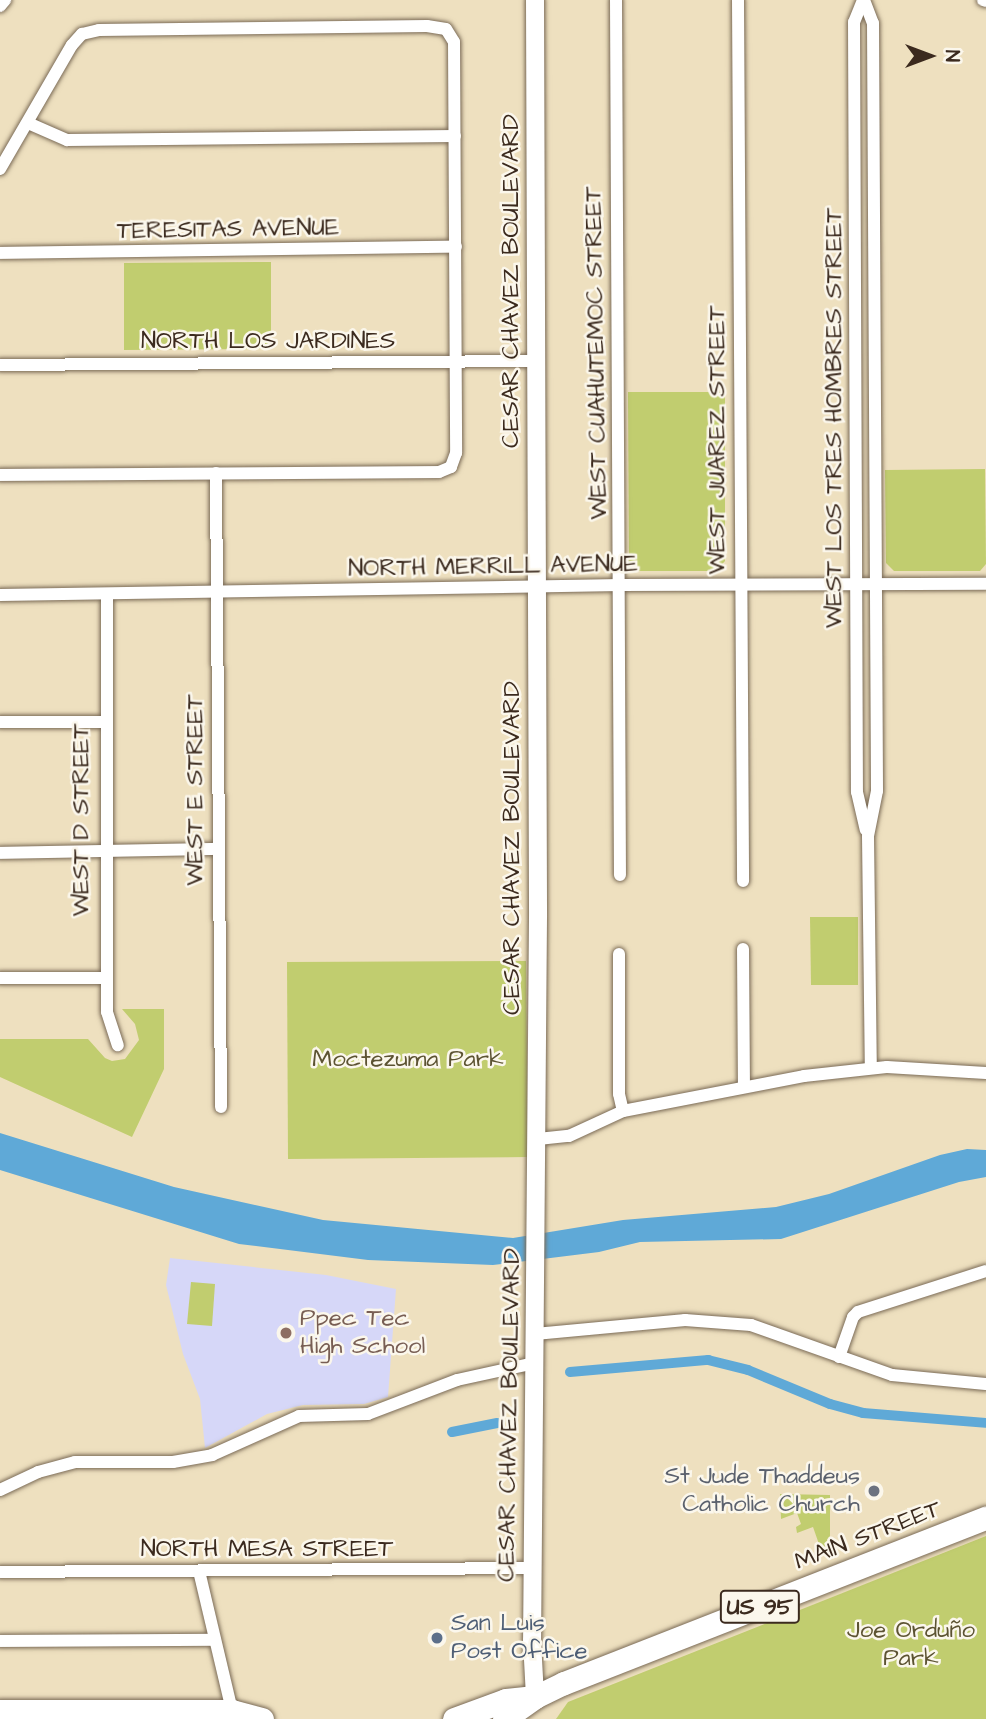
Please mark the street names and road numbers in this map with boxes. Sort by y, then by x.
street label: CESAR CHAVEZ BOULEVARD [498,114,526,448]
street label: WEST CUAHUTEMOC STREET [580,186,614,520]
street label: WEST LOS TRES HOMBRES STREET [821,208,849,628]
street label: TERESITAS AVENUE [117,214,339,246]
street label: WEST JUAREZ STREET [704,306,732,574]
street label: NORTH LOS JARDINES [141,328,395,356]
street label: NORTH MERRILL AVENUE [348,550,638,584]
street label: CESAR CHAVEZ BOULEVARD [499,681,527,1015]
street label: WEST E STREET [182,694,210,886]
street label: WEST D STREET [68,724,96,916]
street label: CESAR CHAVEZ BOULEVARD [493,1248,527,1582]
street label: MAIN STREET [791,1495,945,1577]
street label: NORTH MESA STREET [141,1536,393,1564]
road number: US 95 [720,1588,800,1626]

